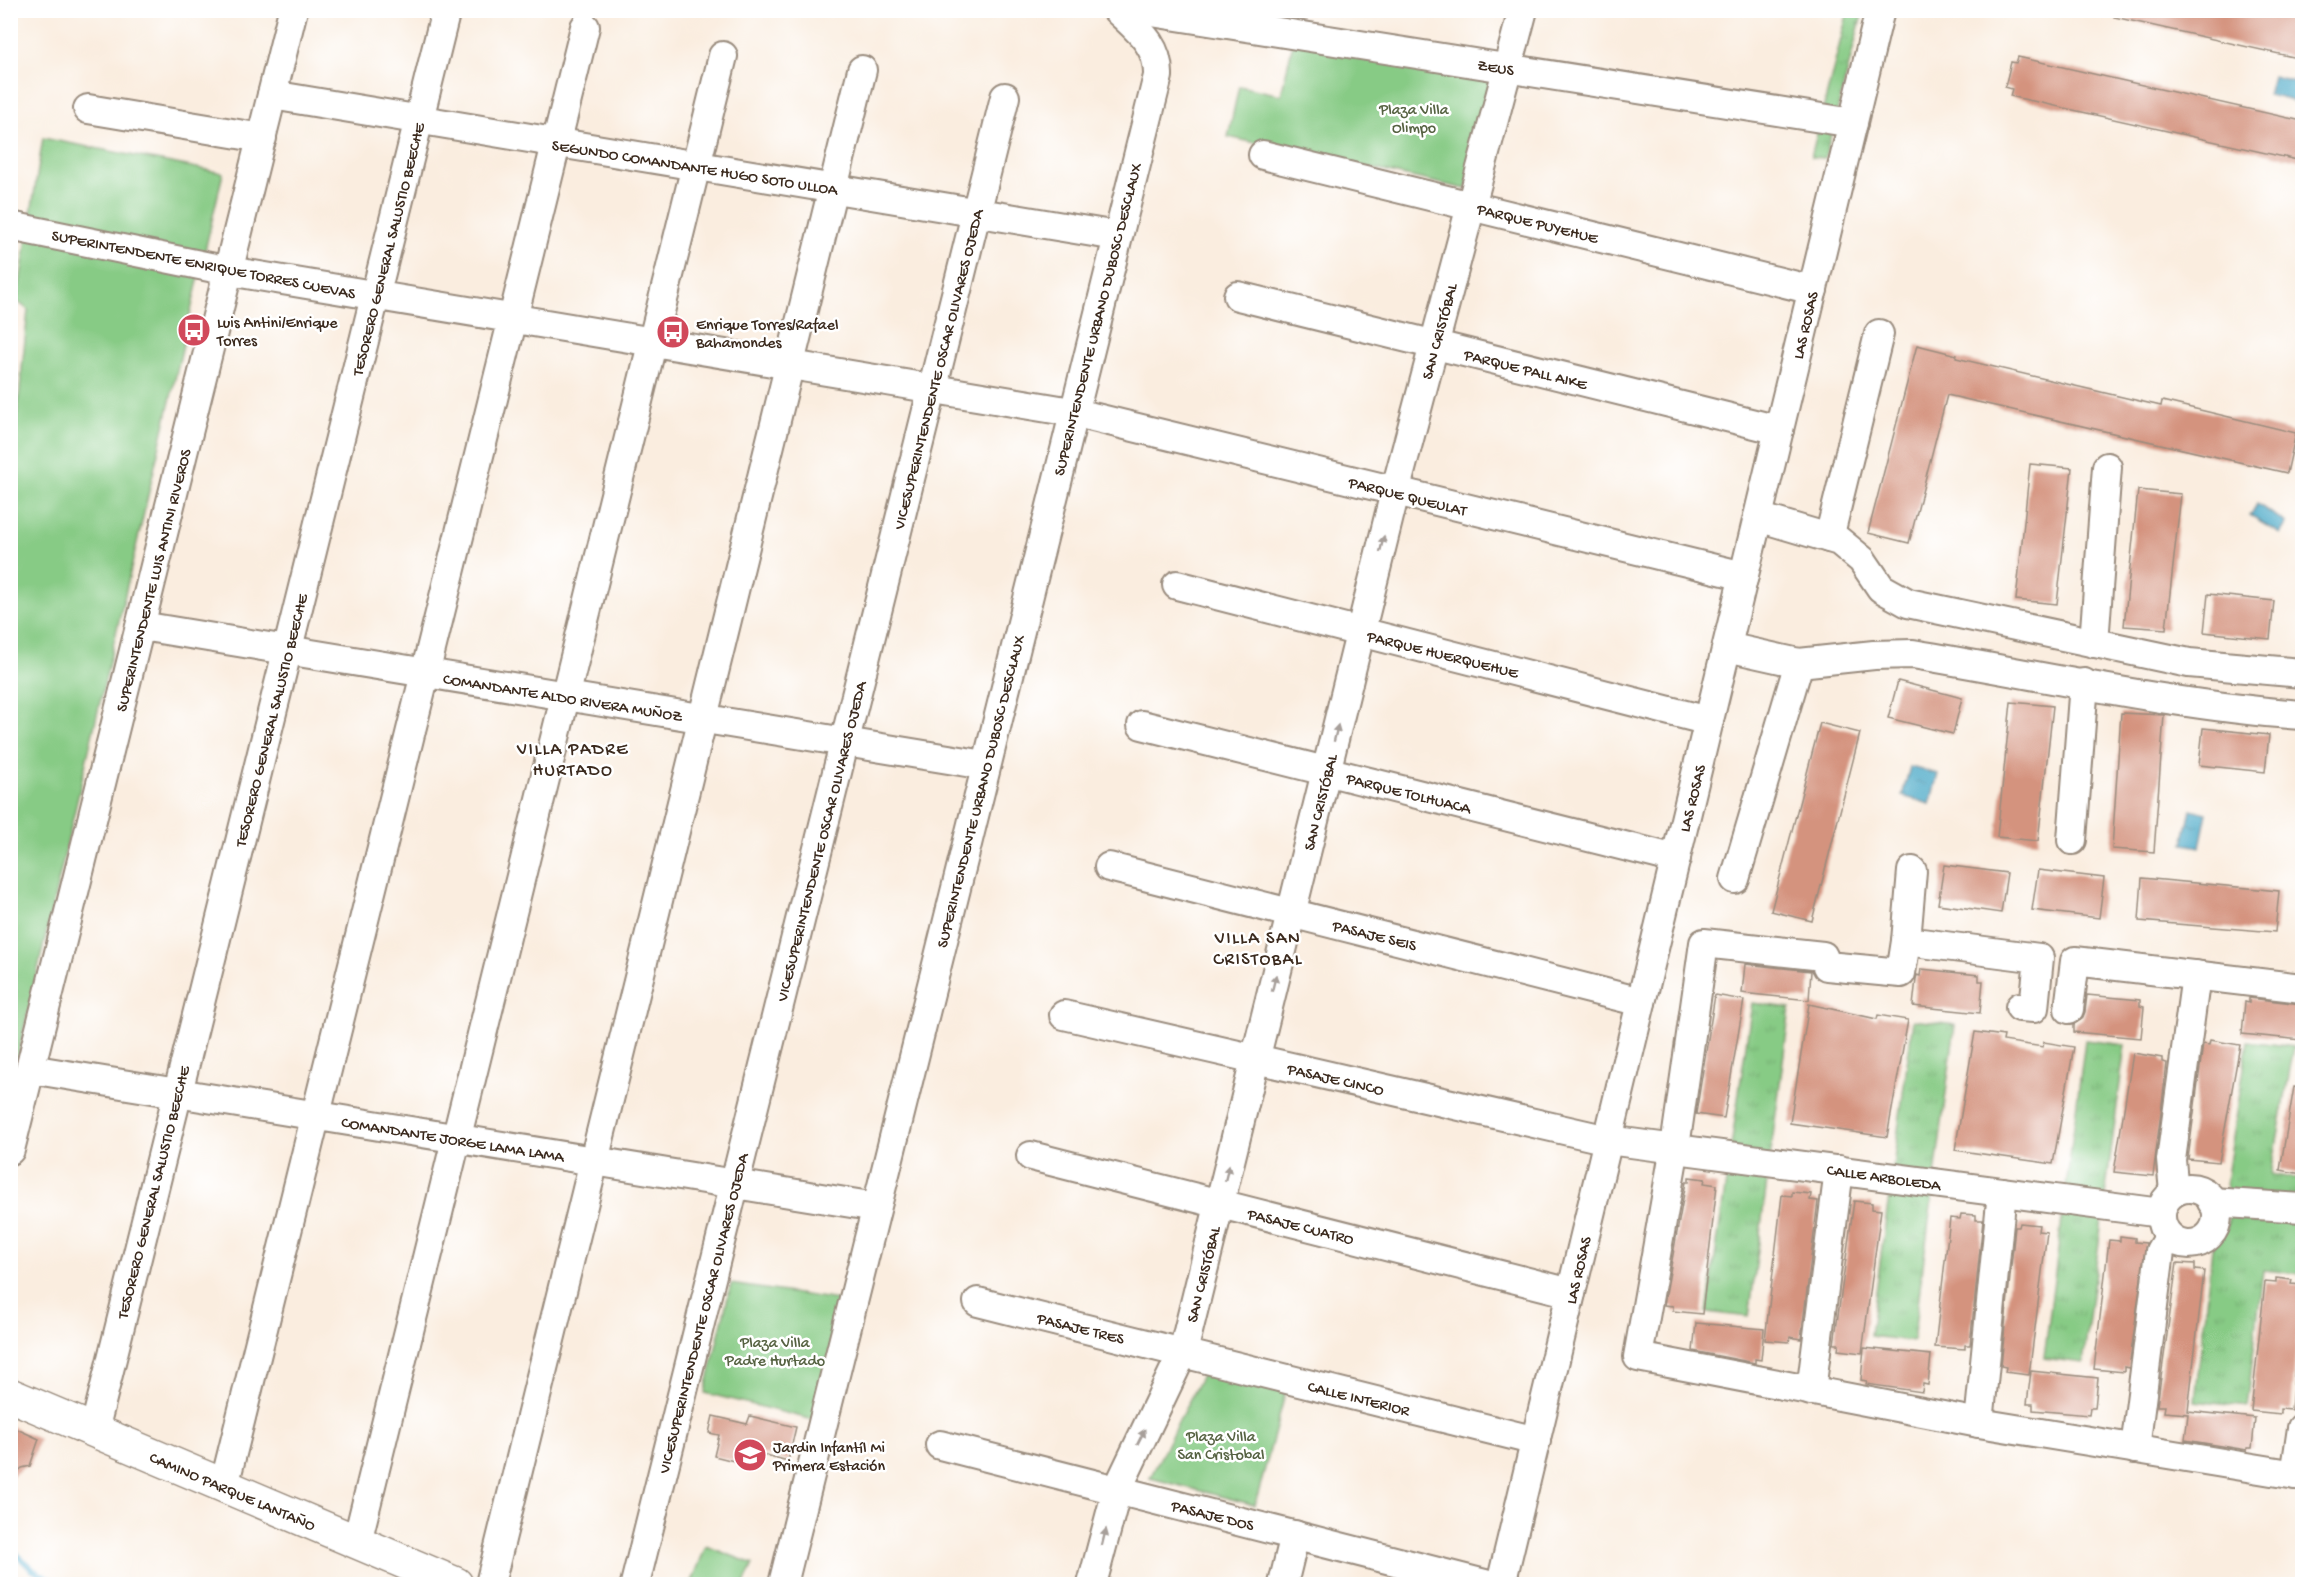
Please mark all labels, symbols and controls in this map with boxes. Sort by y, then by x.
street label: ZEUS [1476,57,1516,82]
park label: Plaza Villa Olimpo [1378,102,1450,139]
street label: TESORERO GENERAL SALUSTIO BEECHE [349,120,431,379]
street label: SEGUNDO COMANDANTE HUGO SOTO ULLOA [550,137,840,202]
street label: SUPERINTENDENTE URBANO DUBOSC DESCLAUX [1051,161,1148,478]
street label: PARQUE PUYEHUE [1474,201,1601,250]
street label: VICESUPERINTENDENTE OSCAR OLIVARES OJEDA [891,206,990,533]
street label: SUPERINTENDENTE ENRIQUE TORRES CUEVAS [50,228,357,305]
street label: SAN CRISTÓBAL [1419,281,1464,382]
street label: LAS ROSAS [1790,290,1825,361]
bus stop icon: Luis Antini/Enrique Torres [176,312,212,348]
bus stop icon: Enrique Torres/Rafael Bahamondes [655,314,691,350]
place label: Luis Antini/Enrique Torres [216,315,338,352]
place label: Enrique Torres/Rafael Bahamondes [695,317,838,354]
street label: PARQUE PALL AIKE [1461,347,1590,396]
street label: SUPERINTENDENTE LUIS ANTINI RIVEROS [114,447,197,714]
street label: PARQUE QUEULAT [1345,474,1469,522]
one-way arrow [1378,534,1388,553]
street label: TESORERO GENERAL SALUSTIO BEECHE [232,591,314,850]
street label: PARQUE HUERQUEHUE [1363,628,1521,685]
street label: SUPERINTENDENTE URBANO DUBOSC DESCLAUX [934,633,1031,950]
street label: COMANDANTE ALDO RIVERA MUÑOZ [441,670,684,728]
street label: VICESUPERINTENDENTE OSCAR OLIVARES OJEDA [774,678,873,1005]
one-way arrow [1331,724,1341,742]
district label: VILLA PADRE HURTADO [516,740,629,782]
street label: SAN CRISTÓBAL [1301,752,1344,853]
street label: LAS ROSAS [1677,763,1712,835]
street label: PARQUE TOLHUACA [1343,770,1474,820]
street label: PASAJE SEIS [1329,918,1419,957]
district label: VILLA SAN CRISTOBAL [1213,929,1303,971]
one-way arrow [1269,974,1279,993]
street label: PASAJE CINCO [1284,1061,1386,1102]
street label: TESORERO GENERAL SALUSTIO BEECHE [114,1063,196,1322]
street label: COMANDANTE JORGE LAMA LAMA [340,1114,567,1169]
street label: VICESUPERINTENDENTE OSCAR OLIVARES OJEDA [656,1150,755,1477]
street label: CALLE ARBOLEDA [1825,1162,1943,1197]
one-way arrow [1223,1164,1233,1182]
street label: PASAJE CUATRO [1244,1206,1356,1251]
street label: SAN CRISTÓBAL [1184,1224,1227,1325]
street label: LAS ROSAS [1563,1235,1598,1306]
street label: PASAJE TRES [1034,1310,1126,1351]
park label: Plaza Villa Padre Hurtado [724,1335,825,1372]
street label: CALLE INTERIOR [1305,1379,1412,1422]
one-way arrow [1136,1428,1146,1445]
park label: Plaza Villa San Cristobal [1177,1429,1265,1466]
school or university icon: Jardin Infantíl Mi Primera Estación [732,1437,768,1473]
place label: Jardin Infantíl Mi Primera Estación [772,1440,885,1477]
street label: CAMINO PARQUE LANTAÑO [146,1449,318,1537]
street label: PASAJE DOS [1168,1498,1256,1537]
one-way arrow [1099,1528,1109,1546]

